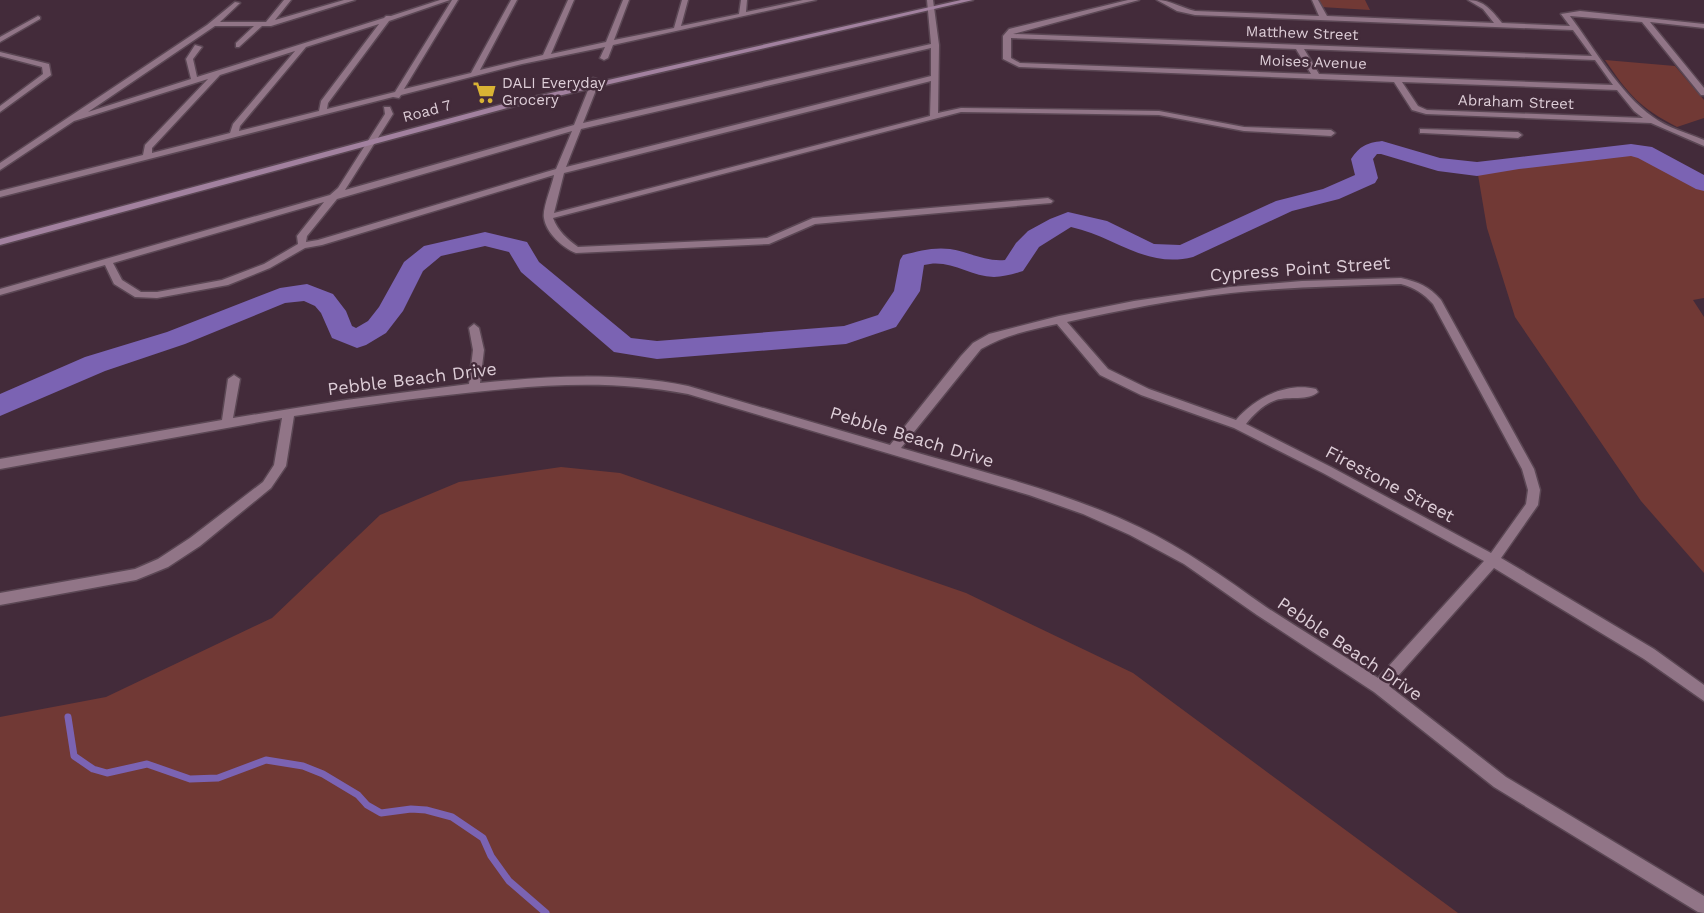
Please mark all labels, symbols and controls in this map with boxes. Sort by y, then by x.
street label: Matthew Street [1245,22,1359,44]
street label: Moises Avenue [1259,51,1367,73]
place label: DALI Everyday Grocery [502,74,606,109]
supermarket icon: DALI Everyday Grocery [471,79,497,105]
street label: Abraham Street [1458,91,1575,113]
street label: Road 7 [401,96,453,126]
street label: Cypress Point Street [1209,252,1391,285]
street label: Pebble Beach Drive [326,358,498,399]
street label: Pebble Beach Drive [828,402,997,471]
street label: Firestone Street [1322,441,1459,527]
street label: Pebble Beach Drive [1274,592,1427,705]

